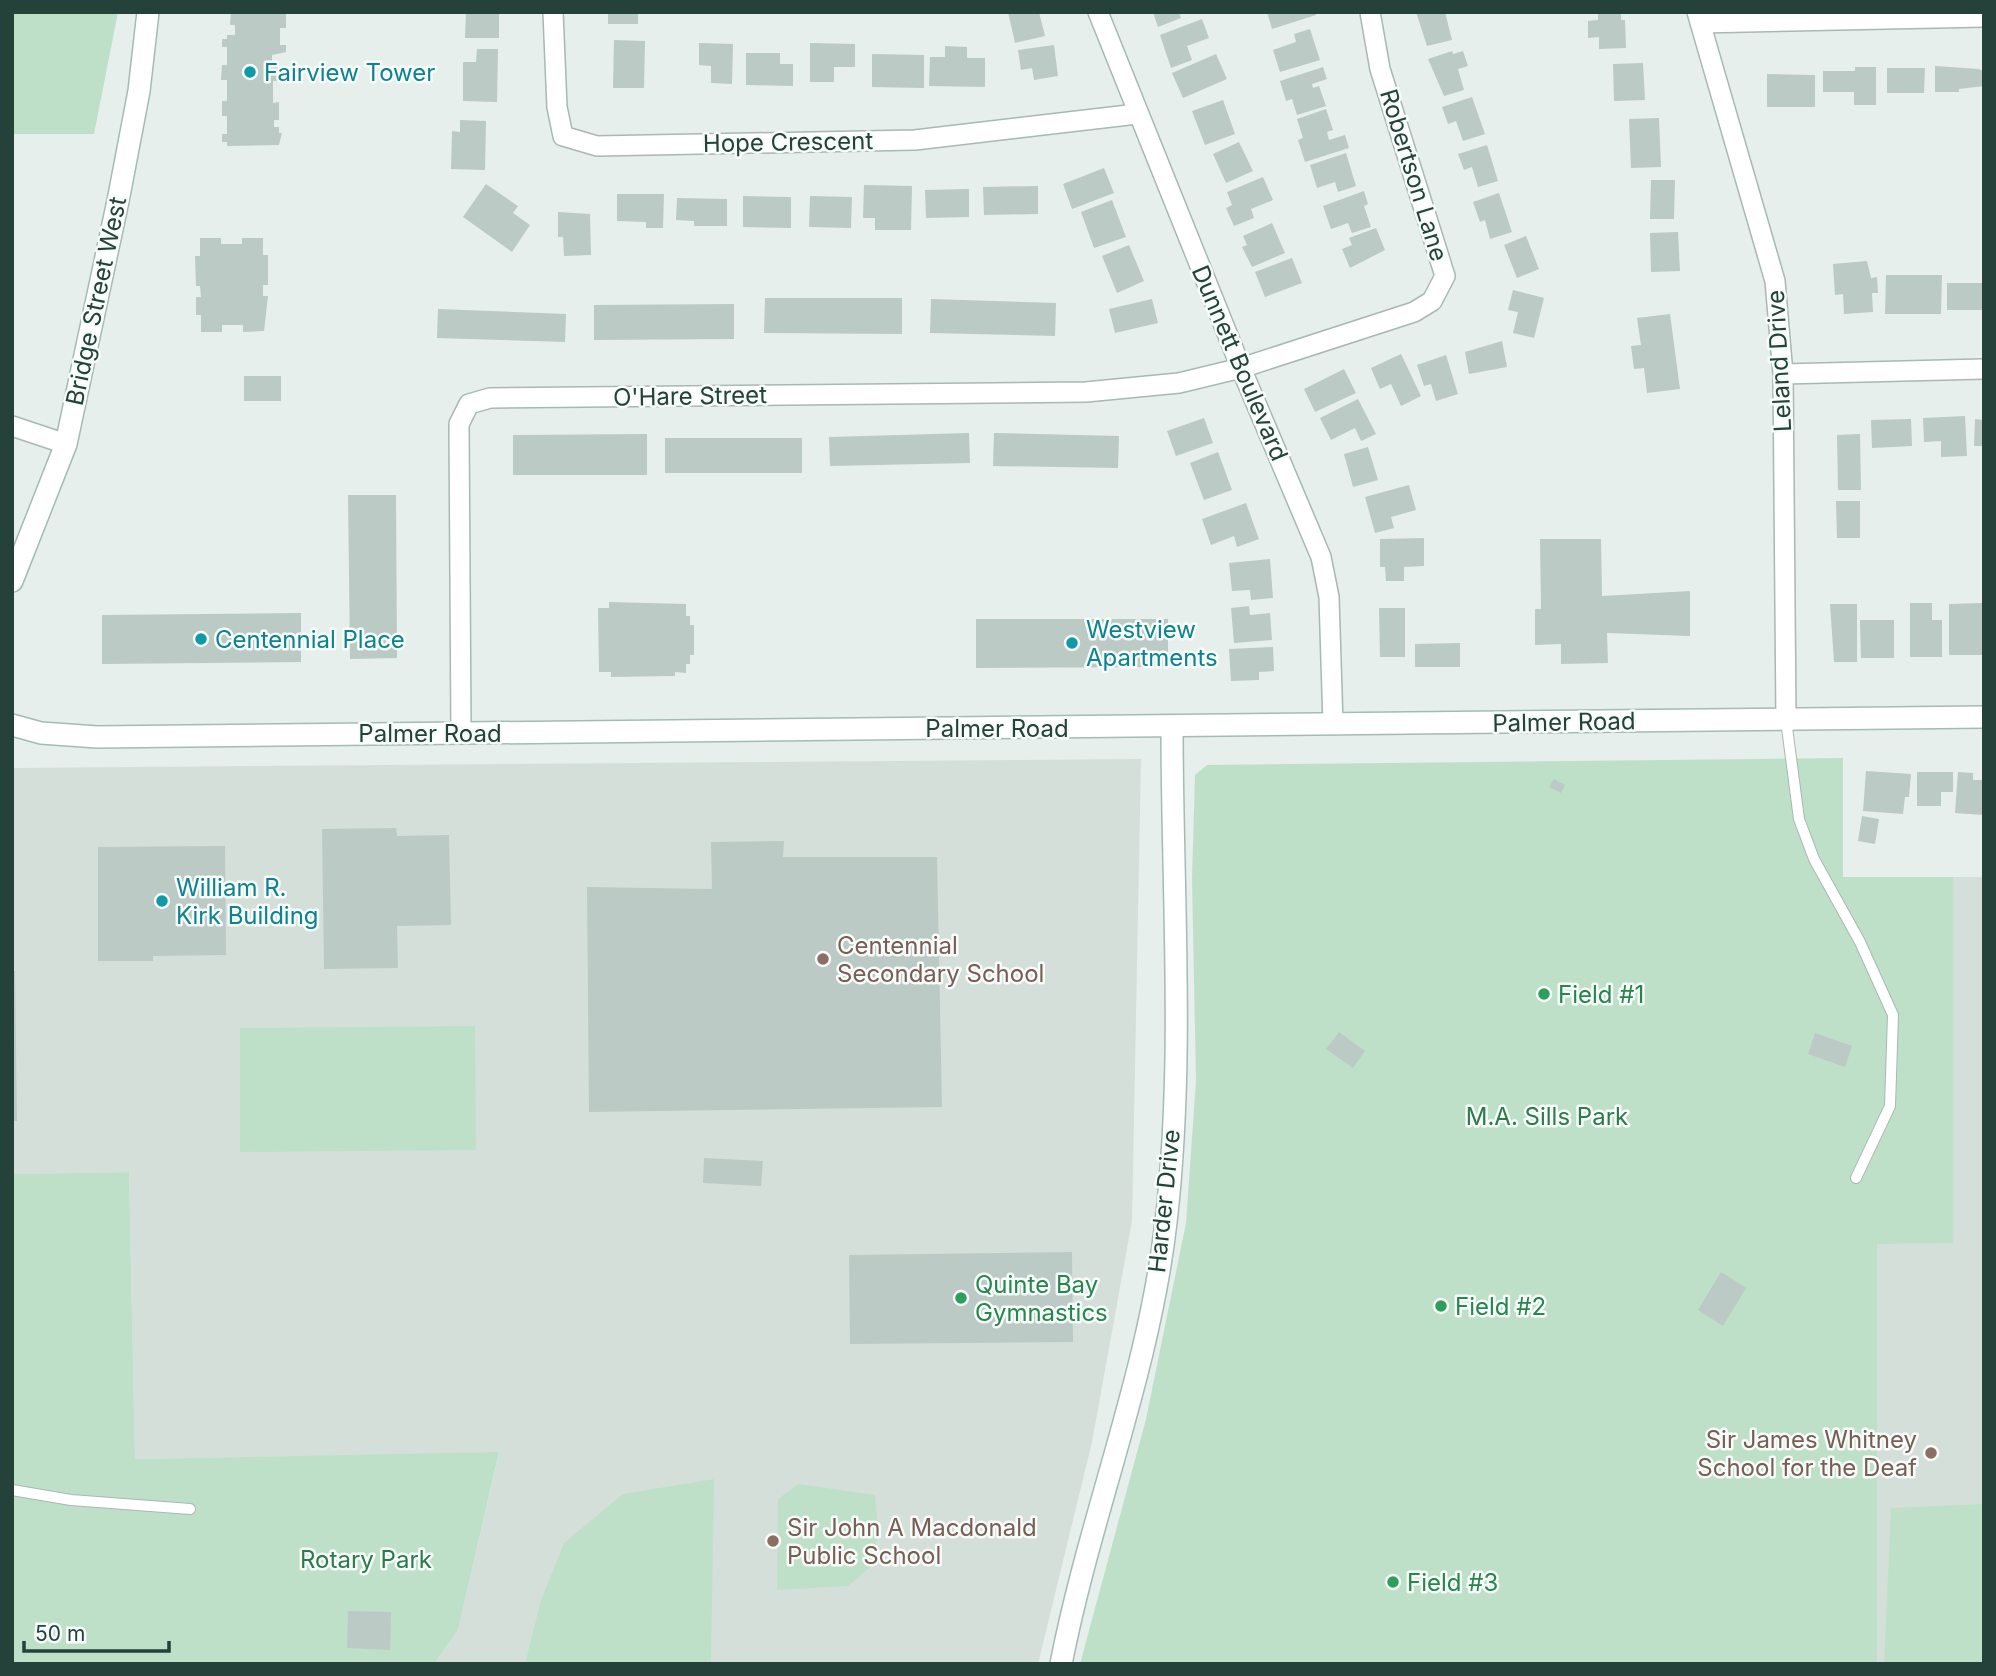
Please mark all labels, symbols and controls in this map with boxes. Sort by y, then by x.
place label: Fairview Tower [264,58,435,87]
marker: Fairview Tower [242,64,258,80]
street label: Robertson Lane [1374,85,1454,265]
street label: Hope Crescent [703,126,873,158]
street label: Bridge Street West [60,194,132,408]
street label: Dunnett Boulevard [1186,261,1294,465]
street label: Leland Drive [1761,289,1797,433]
street label: O'Hare Street [613,380,767,412]
place label: Westview Apartments [1086,615,1218,672]
place label: Centennial Place [215,625,405,654]
marker: Centennial Place [193,631,209,647]
marker: Westview Apartments [1064,635,1080,651]
street label: Palmer Road [1492,706,1636,738]
street label: Palmer Road [925,714,1069,743]
street label: Palmer Road [358,719,502,748]
place label: William R. Kirk Building [176,873,319,930]
marker: William R. Kirk Building [154,893,170,909]
place label: Centennial Secondary School [837,931,1044,988]
marker: Centennial Secondary School [815,951,831,967]
place label: Field #1 [1558,980,1644,1009]
marker: Field #1 [1536,986,1552,1002]
park label: M.A. Sills Park [1466,1102,1628,1131]
street label: Harder Drive [1142,1128,1186,1274]
place label: Quinte Bay Gymnastics [975,1270,1108,1327]
marker: Quinte Bay Gymnastics [953,1290,969,1306]
place label: Field #2 [1455,1292,1546,1321]
marker: Field #2 [1433,1298,1449,1314]
place label: Sir James Whitney School for the Deaf [1697,1425,1917,1482]
marker: Sir James Whitney School for the Deaf [1923,1445,1939,1461]
place label: Sir John A Macdonald Public School [787,1513,1037,1570]
marker: Sir John A Macdonald Public School [765,1533,781,1549]
park label: Rotary Park [300,1545,432,1574]
place label: Field #3 [1407,1568,1498,1597]
marker: Field #3 [1385,1574,1401,1590]
scale bar [24,1610,170,1654]
text: 50 m [35,1621,85,1646]

